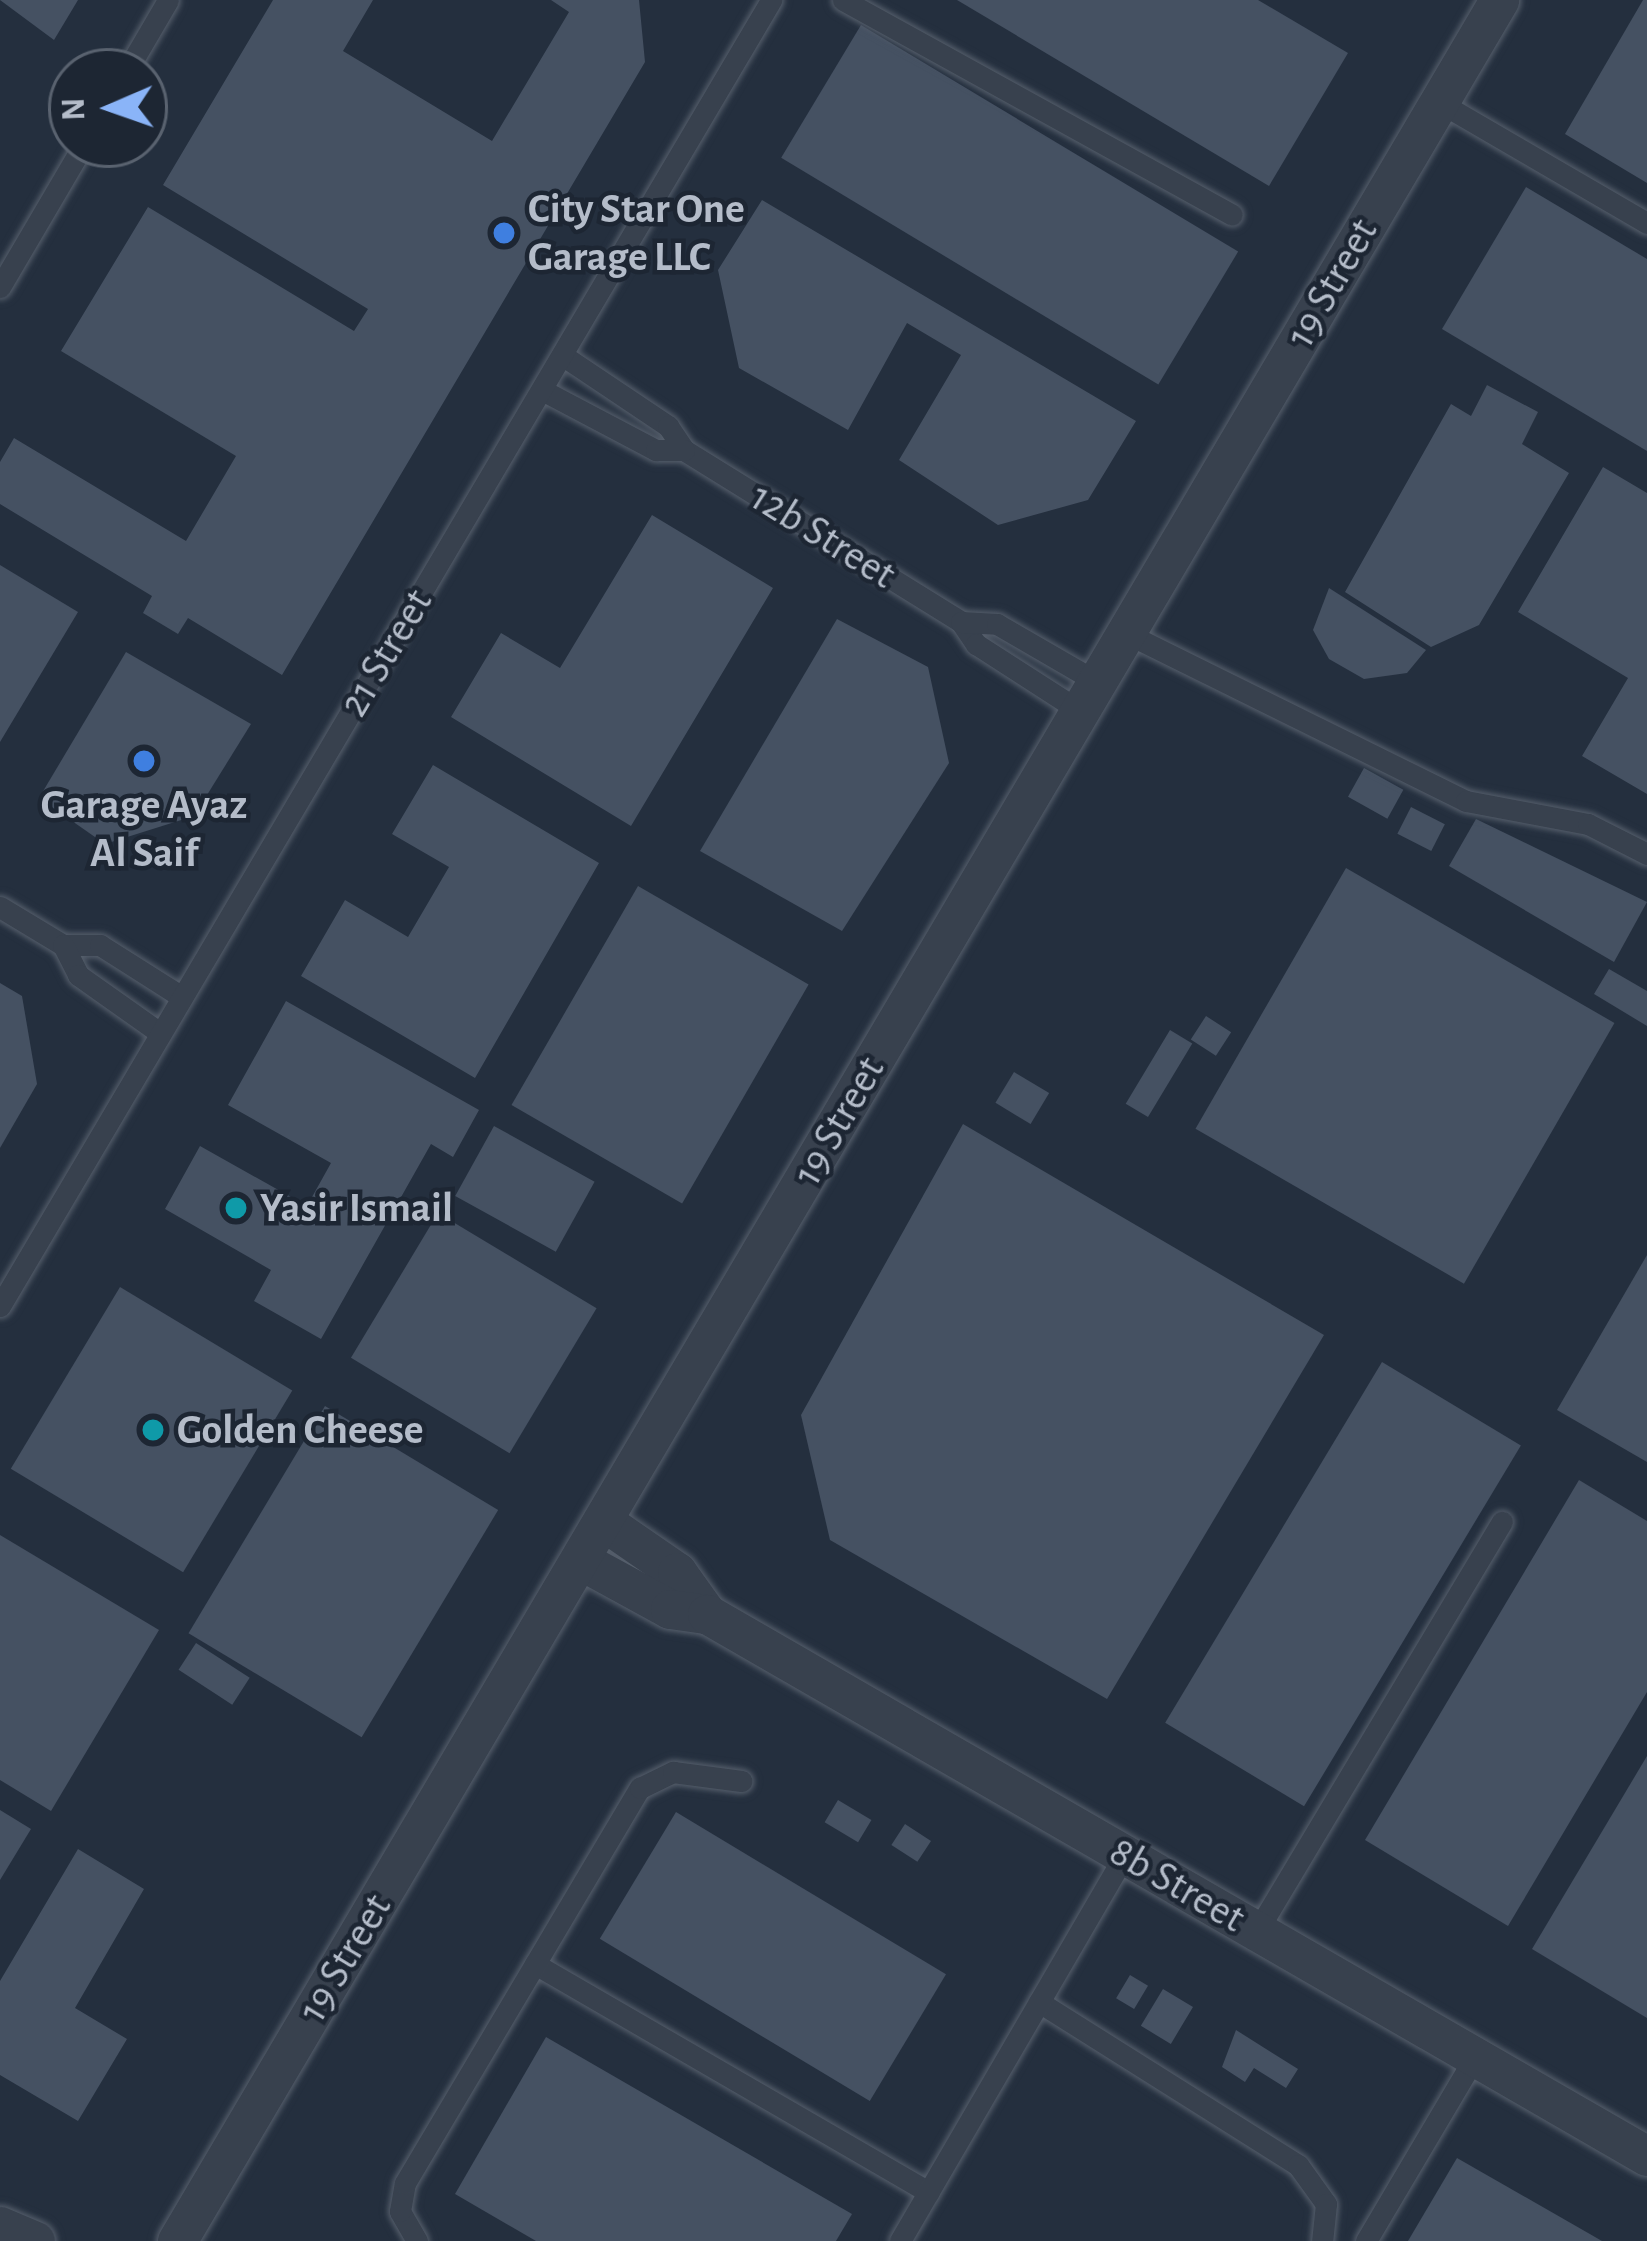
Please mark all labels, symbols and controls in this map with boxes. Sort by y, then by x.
north arrow [48,48,168,168]
text: N [58,97,91,121]
place label: City Star One Garage LLC [528,184,745,282]
street label: 19 Street [1275,210,1389,356]
marker: City Star One Garage LLC [491,220,517,246]
street label: 12b Street [741,472,905,600]
street label: 21 Street [329,580,443,726]
marker: Garage Ayaz Al Saif [131,748,157,774]
place label: Garage Ayaz Al Saif [41,780,247,878]
street label: 19 Street [782,1048,896,1194]
place label: Yasir Ismail [260,1183,453,1233]
marker: Yasir Ismail [223,1195,249,1221]
place label: Golden Cheese [177,1405,424,1455]
marker: Golden Cheese [140,1417,166,1443]
street label: 8b Street [1101,1826,1253,1944]
street label: 19 Street [287,1885,403,2031]

